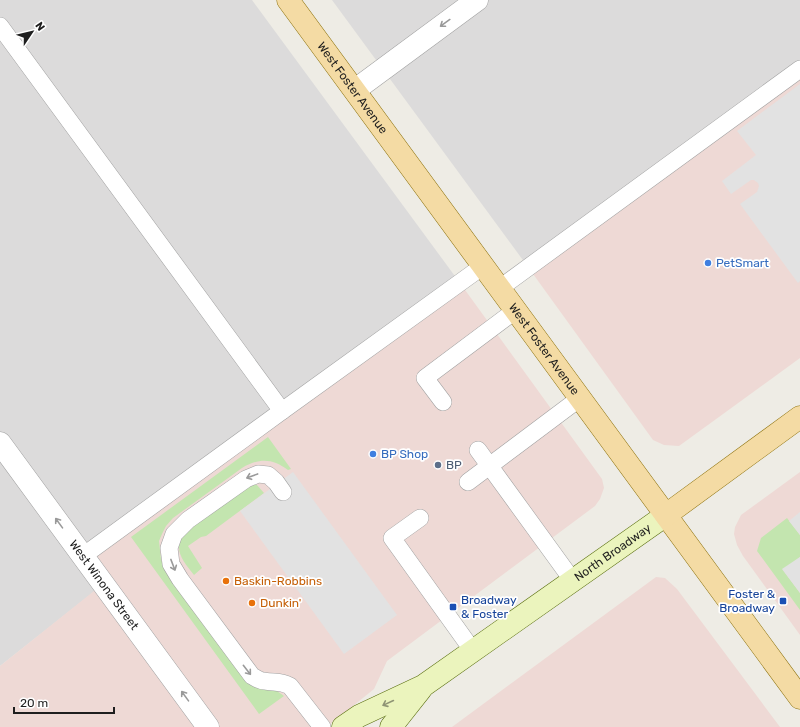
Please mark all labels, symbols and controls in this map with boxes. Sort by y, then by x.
north arrow [12,12,52,52]
one-way arrow [440,19,451,27]
text: N [32,20,47,34]
street label: West Foster Avenue [314,39,391,137]
place label: PetSmart [716,256,769,270]
marker: PetSmart [703,258,713,268]
street label: West Foster Avenue [506,301,583,398]
place label: BP Shop [381,447,428,461]
marker: BP Shop [368,449,378,459]
place label: BP [446,458,462,472]
marker: BP [433,460,443,470]
one-way arrow [246,473,258,481]
one-way arrow [55,517,63,528]
street label: North Broadway [572,521,654,584]
street label: West Winona Street [66,537,142,633]
one-way arrow [169,558,177,570]
place label: Baskin-Robbins [234,574,322,588]
marker: Baskin-Robbins [221,576,231,586]
place label: Foster & Broadway [719,587,776,615]
place label: Broadway & Foster [461,593,517,621]
place label: Dunkin' [260,596,301,610]
marker: Foster & Broadway [778,596,788,606]
marker: Dunkin' [247,598,257,608]
marker: Broadway & Foster [448,602,458,612]
one-way arrow [243,665,252,676]
scale bar [14,689,114,715]
one-way arrow [181,690,189,701]
text: 20 m [20,696,48,710]
one-way arrow [382,699,394,707]

